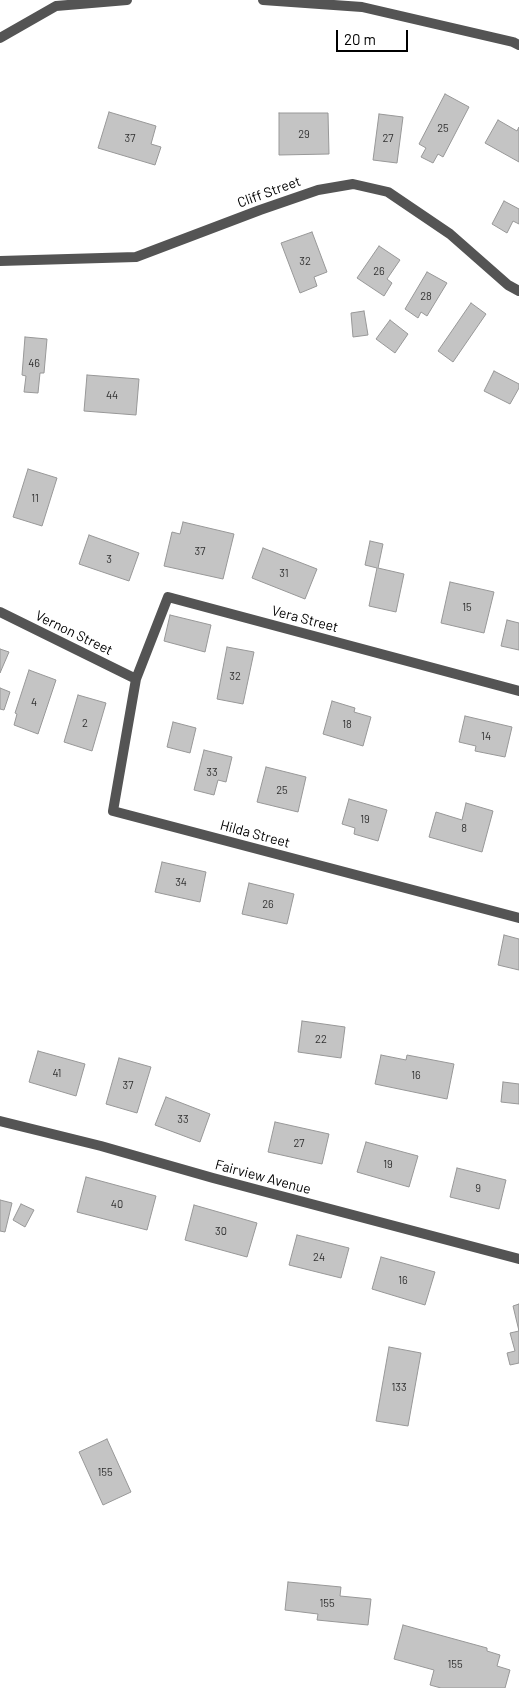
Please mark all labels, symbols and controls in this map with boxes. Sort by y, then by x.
scale bar [339,20,412,52]
text: 20 m [344,30,376,48]
house number: 25 [437,121,449,135]
house number: 29 [298,127,310,141]
house number: 37 [125,131,135,145]
house number: 27 [382,131,394,145]
street label: Cliff Street [235,173,303,211]
house number: 32 [299,254,311,268]
house number: 26 [373,264,385,278]
house number: 28 [420,289,432,303]
house number: 46 [28,356,40,370]
house number: 44 [106,388,118,402]
house number: 11 [31,491,39,505]
house number: 37 [195,544,205,558]
house number: 3 [106,552,112,566]
house number: 31 [279,566,289,580]
house number: 15 [462,600,472,614]
street label: Vera Street [270,602,340,636]
street label: Vernon Street [33,607,115,659]
house number: 32 [229,669,241,683]
house number: 4 [31,695,37,709]
house number: 2 [82,716,88,730]
house number: 18 [342,717,352,731]
house number: 14 [481,729,491,743]
house number: 33 [206,765,218,779]
house number: 25 [276,783,288,797]
house number: 19 [360,812,370,826]
street label: Hilda Street [218,817,292,851]
house number: 8 [461,821,467,835]
house number: 34 [175,875,187,889]
house number: 26 [262,897,274,911]
house number: 22 [315,1032,327,1046]
house number: 41 [53,1066,61,1080]
house number: 16 [411,1068,421,1082]
house number: 37 [123,1078,133,1092]
house number: 33 [177,1112,189,1126]
house number: 27 [293,1136,305,1150]
street label: Fairview Avenue [213,1156,313,1198]
house number: 19 [383,1157,393,1171]
house number: 9 [475,1181,481,1195]
house number: 40 [111,1197,123,1211]
house number: 30 [215,1224,227,1238]
house number: 24 [313,1250,325,1264]
house number: 16 [398,1273,408,1287]
house number: 133 [391,1380,407,1394]
house number: 155 [97,1465,113,1479]
house number: 155 [319,1596,335,1610]
house number: 155 [447,1657,463,1671]

